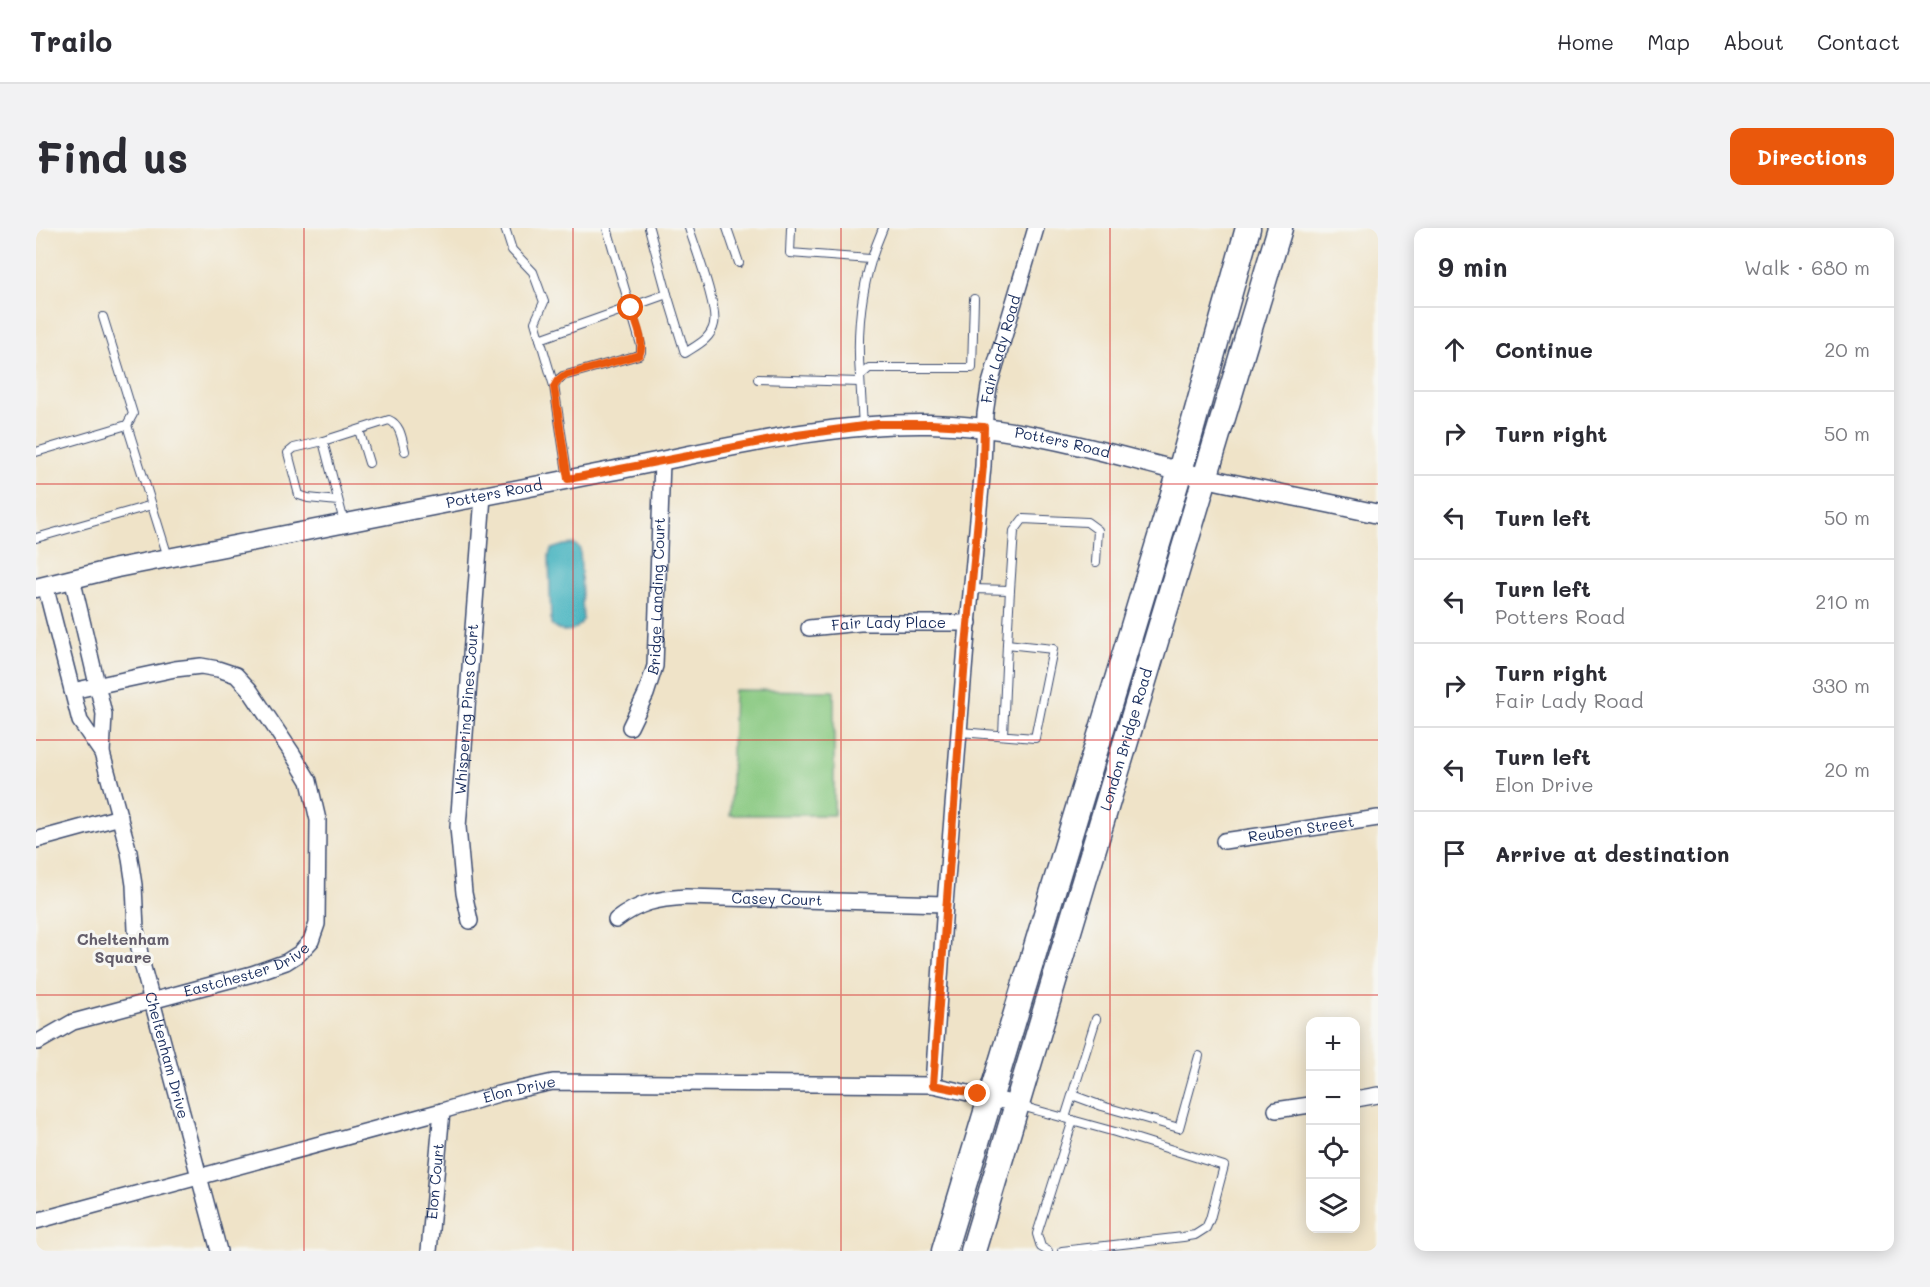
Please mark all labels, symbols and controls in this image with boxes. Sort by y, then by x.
text: Trailo [30,23,112,59]
text: Home [1557,28,1614,55]
text: Map [1647,28,1690,55]
text: About [1723,28,1784,55]
text: Contact [1817,28,1900,55]
button: Directions [1730,128,1894,185]
text: Find us [36,129,188,184]
text: 9 min [1438,250,1507,284]
text: Walk · 680 m [1744,254,1870,280]
street label: Fair Lady Road [976,292,1025,404]
route start [617,294,643,320]
icon: ahead [1438,333,1471,366]
text: Continue [1495,335,1593,364]
text: 20 m [1824,336,1870,362]
icon: right [1438,417,1471,450]
text: Turn right [1495,419,1607,448]
text: 50 m [1824,420,1870,446]
street label: Potters Road [1013,422,1113,462]
street label: Potters Road [444,474,544,512]
icon: left [1438,501,1471,534]
text: Turn left [1495,503,1591,532]
text: 50 m [1824,504,1870,530]
street label: Bridge Landing Court [642,517,669,677]
text: Turn left [1495,574,1591,603]
icon: left [1438,585,1471,618]
text: 210 m [1815,588,1870,614]
text: Potters Road [1495,603,1625,629]
street label: Fair Lady Place [831,612,946,635]
street label: Whispering Pines Court [449,623,482,795]
text: Turn right [1495,658,1607,687]
street label: London Bridge Road [1095,666,1156,813]
icon: right [1438,669,1471,702]
text: 330 m [1812,672,1870,698]
text: Fair Lady Road [1495,687,1644,713]
text: Turn left [1495,742,1591,771]
icon: left [1438,753,1471,786]
text: 20 m [1824,756,1870,782]
text: Elon Drive [1495,771,1594,797]
street label: Reuben Street [1247,811,1355,846]
icon: arrive [1438,837,1471,870]
text: Arrive at destination [1495,839,1730,868]
street label: Casey Court [731,887,823,910]
district label: Cheltenham Square [77,928,169,967]
street label: Eastchester Drive [181,938,314,1001]
street label: Cheltenham Drive [141,989,194,1121]
map controls [1306,1017,1360,1233]
button: + [1306,1017,1360,1071]
street label: Elon Drive [480,1071,557,1107]
button: − [1306,1071,1360,1125]
route end [964,1080,990,1106]
button: locate [1306,1125,1360,1179]
street label: Elon Court [421,1142,448,1220]
button: layers [1306,1179,1360,1233]

